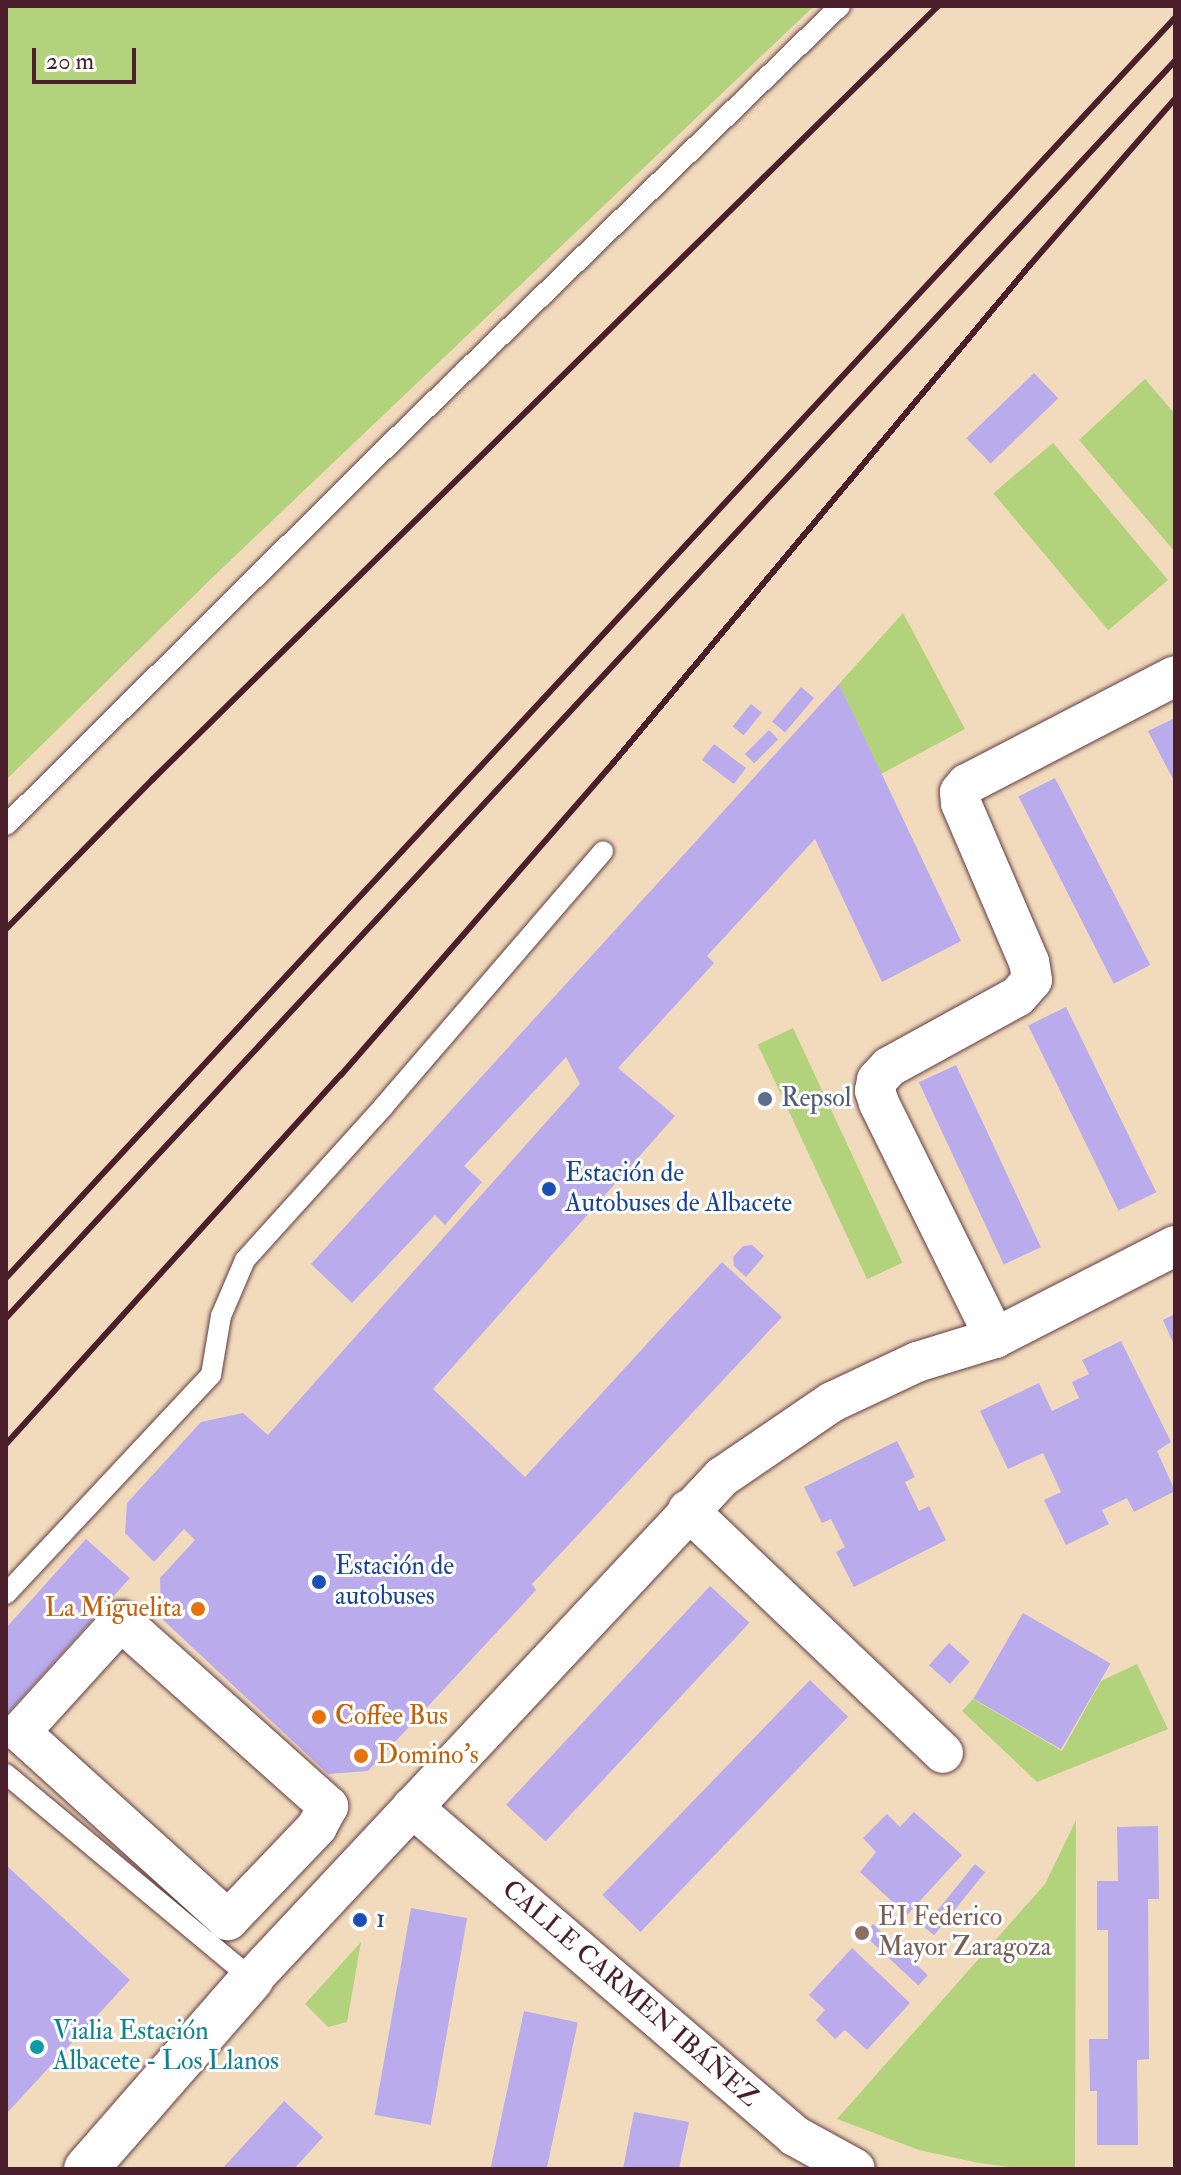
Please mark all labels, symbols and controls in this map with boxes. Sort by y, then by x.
scale bar [36,32,140,82]
text: 20 m [46,46,94,77]
place label: Repsol [781,1083,851,1115]
marker: Repsol [756,1090,774,1108]
place label: Estación de Autobuses de Albacete [565,1158,792,1220]
marker: Estación de Autobuses de Albacete [540,1180,558,1198]
place label: Estación de autobuses [335,1551,454,1612]
marker: Estación de autobuses [310,1573,328,1591]
place label: La Miguelita [45,1593,182,1625]
marker: La Miguelita [189,1600,207,1618]
place label: Coffee Bus [335,1701,448,1733]
marker: Coffee Bus [310,1708,328,1726]
place label: Domino's [377,1740,479,1772]
marker: Domino's [352,1747,370,1765]
street label: CALLE CARMEN IBÁÑEZ [495,1874,765,2114]
place label: EI Federico Mayor Zaragoza [878,1902,1052,1964]
place label: 1 [376,1904,385,1936]
marker: 1 [351,1911,369,1929]
marker: EI Federico Mayor Zaragoza [853,1924,871,1942]
place label: Vialia Estación Albacete - Los Llanos [53,2016,279,2078]
marker: Vialia Estación Albacete - Los Llanos [28,2038,46,2056]

